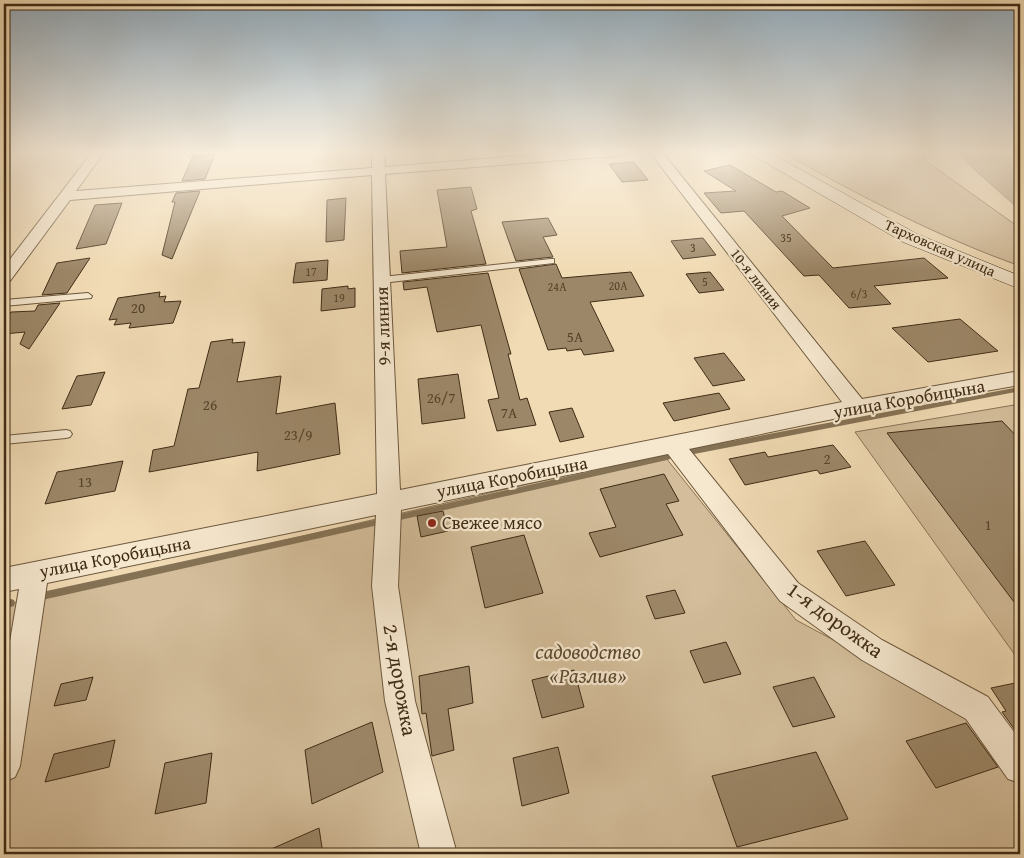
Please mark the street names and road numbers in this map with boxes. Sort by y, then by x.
street label: Тарховская улица [881,214,1000,282]
street label: 10-я линия [726,244,787,314]
street label: 9-я линия [368,286,397,366]
street label: улица Коробицына [830,372,987,425]
street label: улица Коробицына [433,449,590,505]
street label: улица Коробицына [36,529,193,585]
street label: 1-я дорожка [780,574,890,665]
street label: 2-я дорожка [375,622,426,738]

